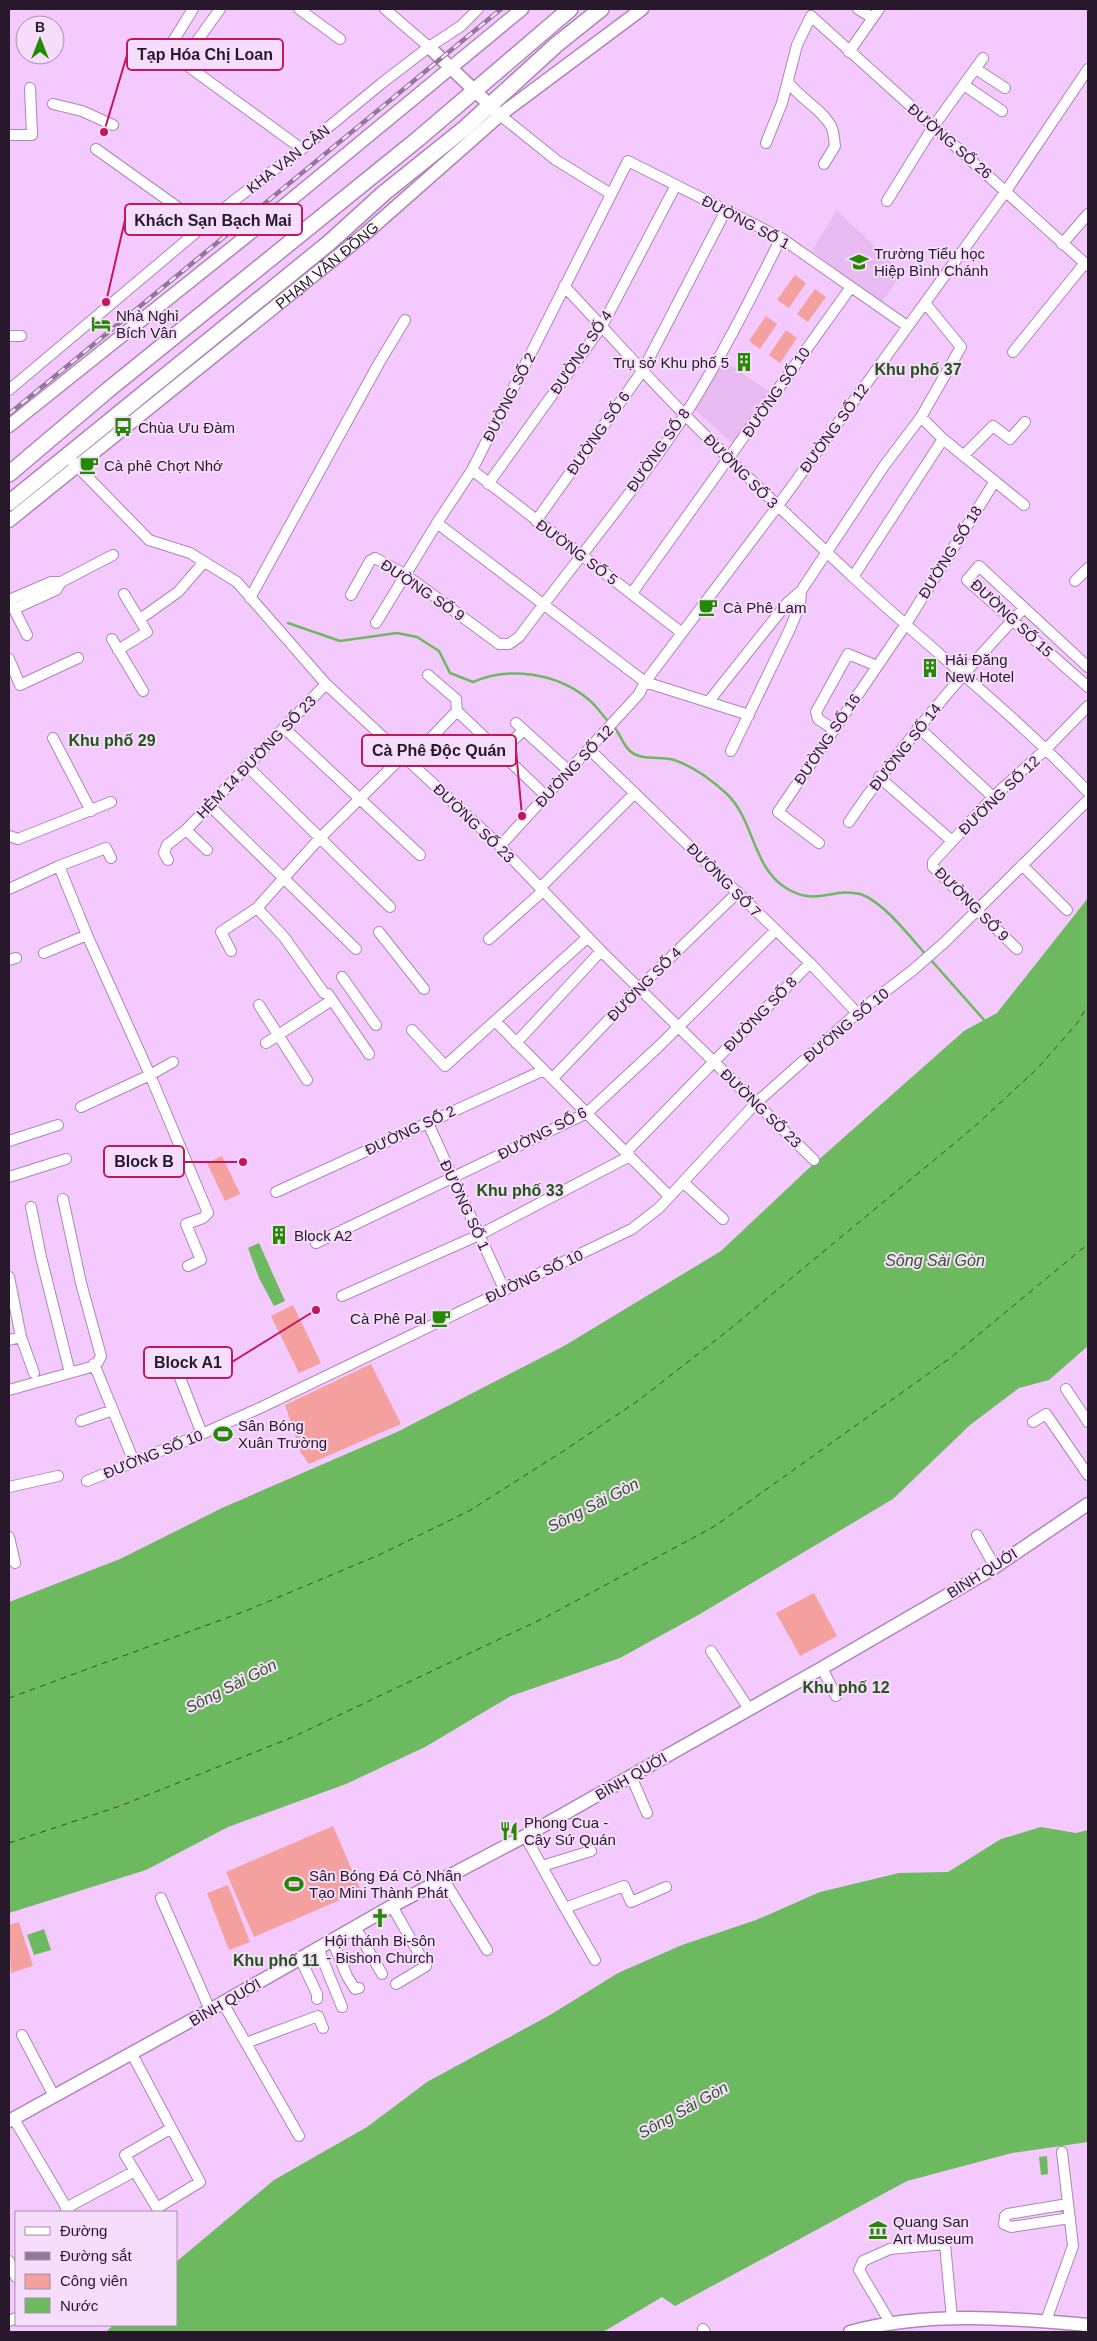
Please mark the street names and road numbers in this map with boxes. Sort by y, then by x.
street label: ĐƯỜNG SỐ 26 [905,100,995,182]
street label: KHA VẠN CÂN [243,121,333,197]
street label: ĐƯỜNG SỐ 1 [699,192,793,252]
street label: PHẠM VĂN ĐỒNG [272,218,382,312]
street label: ĐƯỜNG SỐ 4 [547,307,615,397]
street label: ĐƯỜNG SỐ 10 [739,344,813,440]
street label: ĐƯỜNG SỐ 2 [479,350,539,444]
street label: ĐƯỜNG SỐ 12 [796,380,872,476]
street label: ĐƯỜNG SỐ 6 [563,388,633,478]
street label: ĐƯỜNG SỐ 8 [623,405,693,495]
street label: ĐƯỜNG SỐ 3 [701,431,781,511]
street label: ĐƯỜNG SỐ 18 [915,503,985,601]
street label: ĐƯỜNG SỐ 5 [533,516,621,588]
street label: ĐƯỜNG SỐ 9 [378,556,468,624]
street label: ĐƯỜNG SỐ 15 [968,576,1056,660]
street label: ĐƯỜNG SỐ 16 [790,690,864,788]
street label: HẺM 14 ĐƯỜNG SỐ 23 [193,692,319,822]
street label: ĐƯỜNG SỐ 14 [866,700,944,794]
street label: ĐƯỜNG SỐ 12 [532,722,616,810]
street label: ĐƯỜNG SỐ 12 [955,752,1043,838]
street label: ĐƯỜNG SỐ 23 [430,780,518,866]
street label: ĐƯỜNG SỐ 7 [684,840,764,920]
street label: ĐƯỜNG SỐ 9 [932,864,1012,944]
street label: ĐƯỜNG SỐ 4 [604,944,684,1024]
street label: ĐƯỜNG SỐ 8 [720,973,800,1055]
street label: ĐƯỜNG SỐ 10 [800,985,892,1065]
street label: ĐƯỜNG SỐ 23 [717,1065,805,1151]
street label: ĐƯỜNG SỐ 2 [362,1102,458,1158]
street label: ĐƯỜNG SỐ 6 [495,1103,589,1163]
street label: ĐƯỜNG SỐ 1 [437,1157,493,1253]
street label: ĐƯỜNG SỐ 10 [483,1246,585,1306]
street label: ĐƯỜNG SỐ 10 [101,1426,205,1482]
street label: BÌNH QUỚI [944,1545,1020,1601]
street label: BÌNH QUỚI [592,1749,670,1803]
street label: BÌNH QUỚI [186,1975,264,2029]

